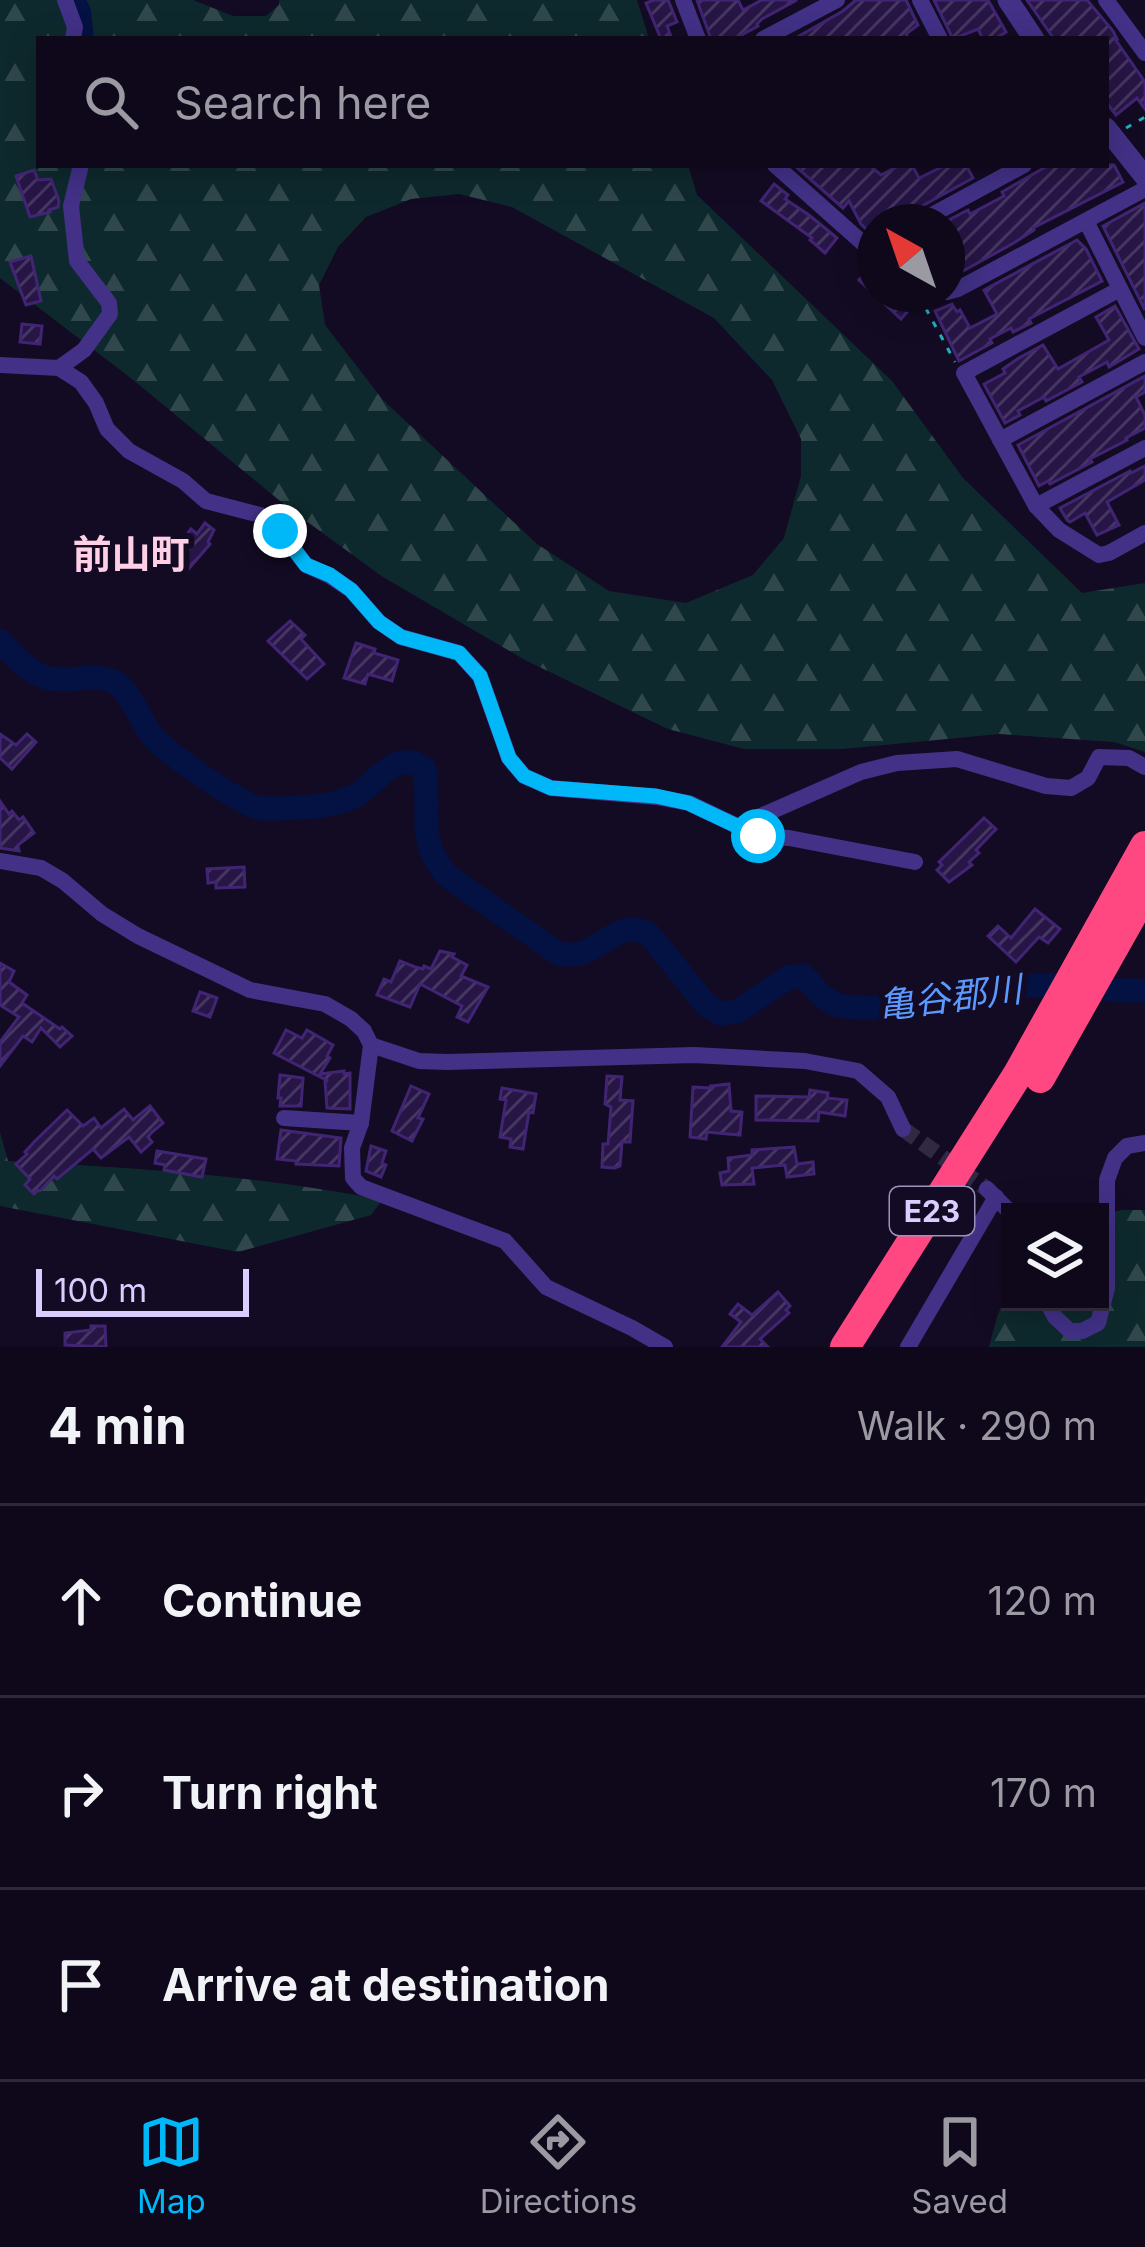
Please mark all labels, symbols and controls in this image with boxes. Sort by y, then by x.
search box [36,36,1109,168]
icon: search [78,69,144,135]
text: Search here [174,75,431,130]
north arrow [857,204,965,312]
route end [253,504,307,558]
district label: 前山町 [72,530,190,577]
route start [731,809,785,863]
water label: 亀谷郡川 [876,966,1028,1028]
road number: E23 [890,1187,974,1235]
map controls [1001,1203,1109,1311]
button: layers [1001,1203,1109,1311]
scale bar [36,1263,249,1316]
text: 100 m [54,1270,147,1310]
text: 4 min [48,1395,187,1456]
text: Walk · 290 m [857,1402,1097,1449]
icon: ahead [48,1568,114,1634]
text: Continue [162,1573,362,1628]
text: 120 m [988,1577,1097,1624]
icon: right [48,1760,114,1826]
text: Turn right [162,1765,378,1820]
text: 170 m [990,1769,1097,1816]
icon: arrive [48,1952,114,2018]
text: Arrive at destination [162,1957,609,2012]
tab: Map [137,2109,206,2221]
tab: Directions [480,2109,637,2221]
tab: Saved [911,2109,1008,2221]

